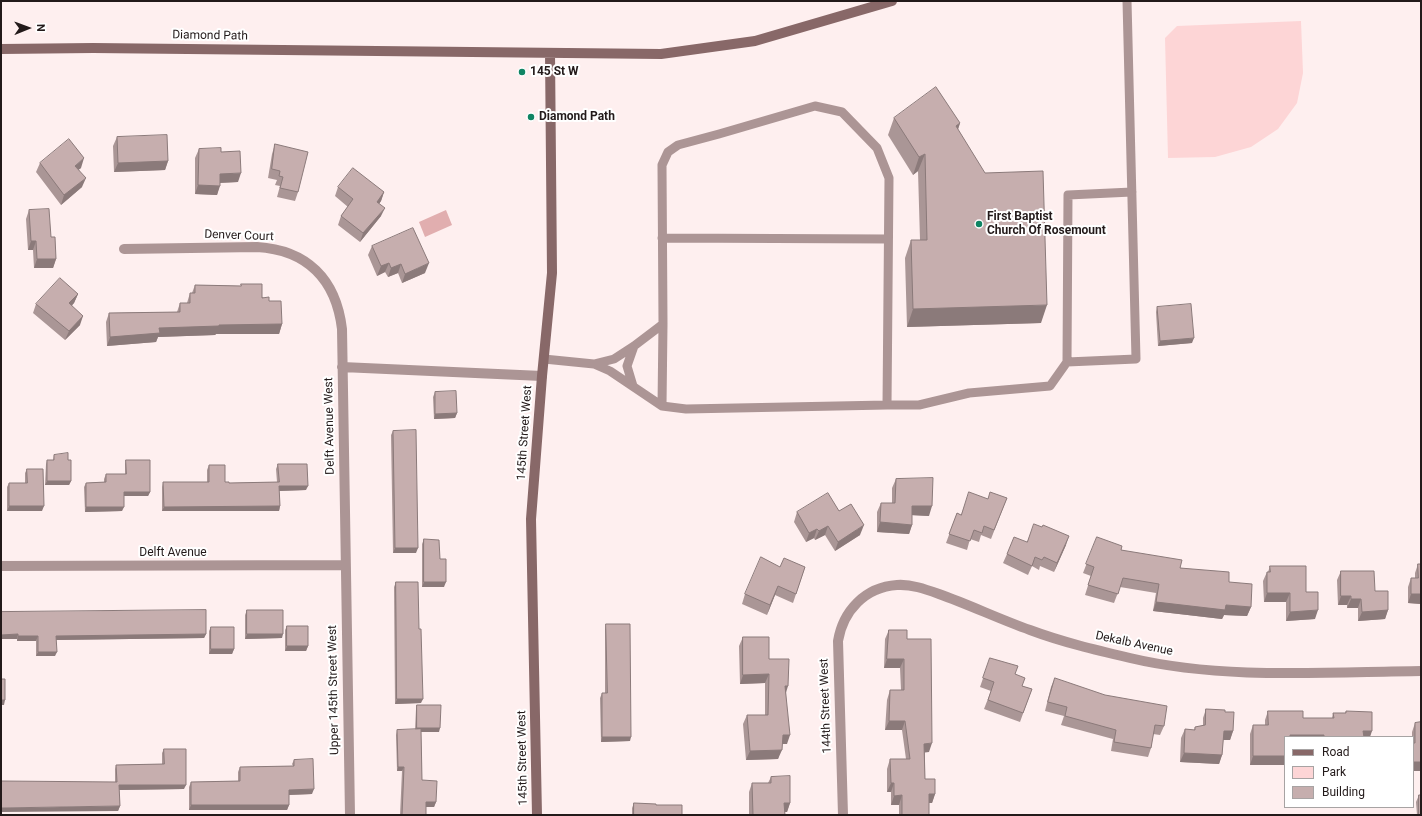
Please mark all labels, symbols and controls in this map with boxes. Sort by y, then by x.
north arrow [8,8,48,48]
text: N [34,24,47,32]
street label: Diamond Path [172,28,248,44]
place label: 145 St W [530,65,579,79]
marker: 145 St W [517,67,527,77]
place label: Diamond Path [539,110,615,124]
marker: Diamond Path [526,112,536,122]
place label: First Baptist Church Of Rosemount [987,210,1106,238]
marker: First Baptist Church Of Rosemount [974,219,984,229]
street label: Denver Court [204,228,274,244]
street label: Delft Avenue West [322,377,338,475]
street label: 145th Street West [514,385,536,481]
street label: Delft Avenue [139,546,207,560]
street label: Upper 145th Street West [326,625,342,755]
street label: Dekalb Avenue [1094,629,1174,659]
street label: 144th Street West [817,658,835,754]
street label: 145th Street West [515,710,531,806]
legend [1284,736,1414,808]
text: Road [1322,745,1350,759]
text: Park [1322,765,1346,779]
text: Building [1322,785,1365,799]

